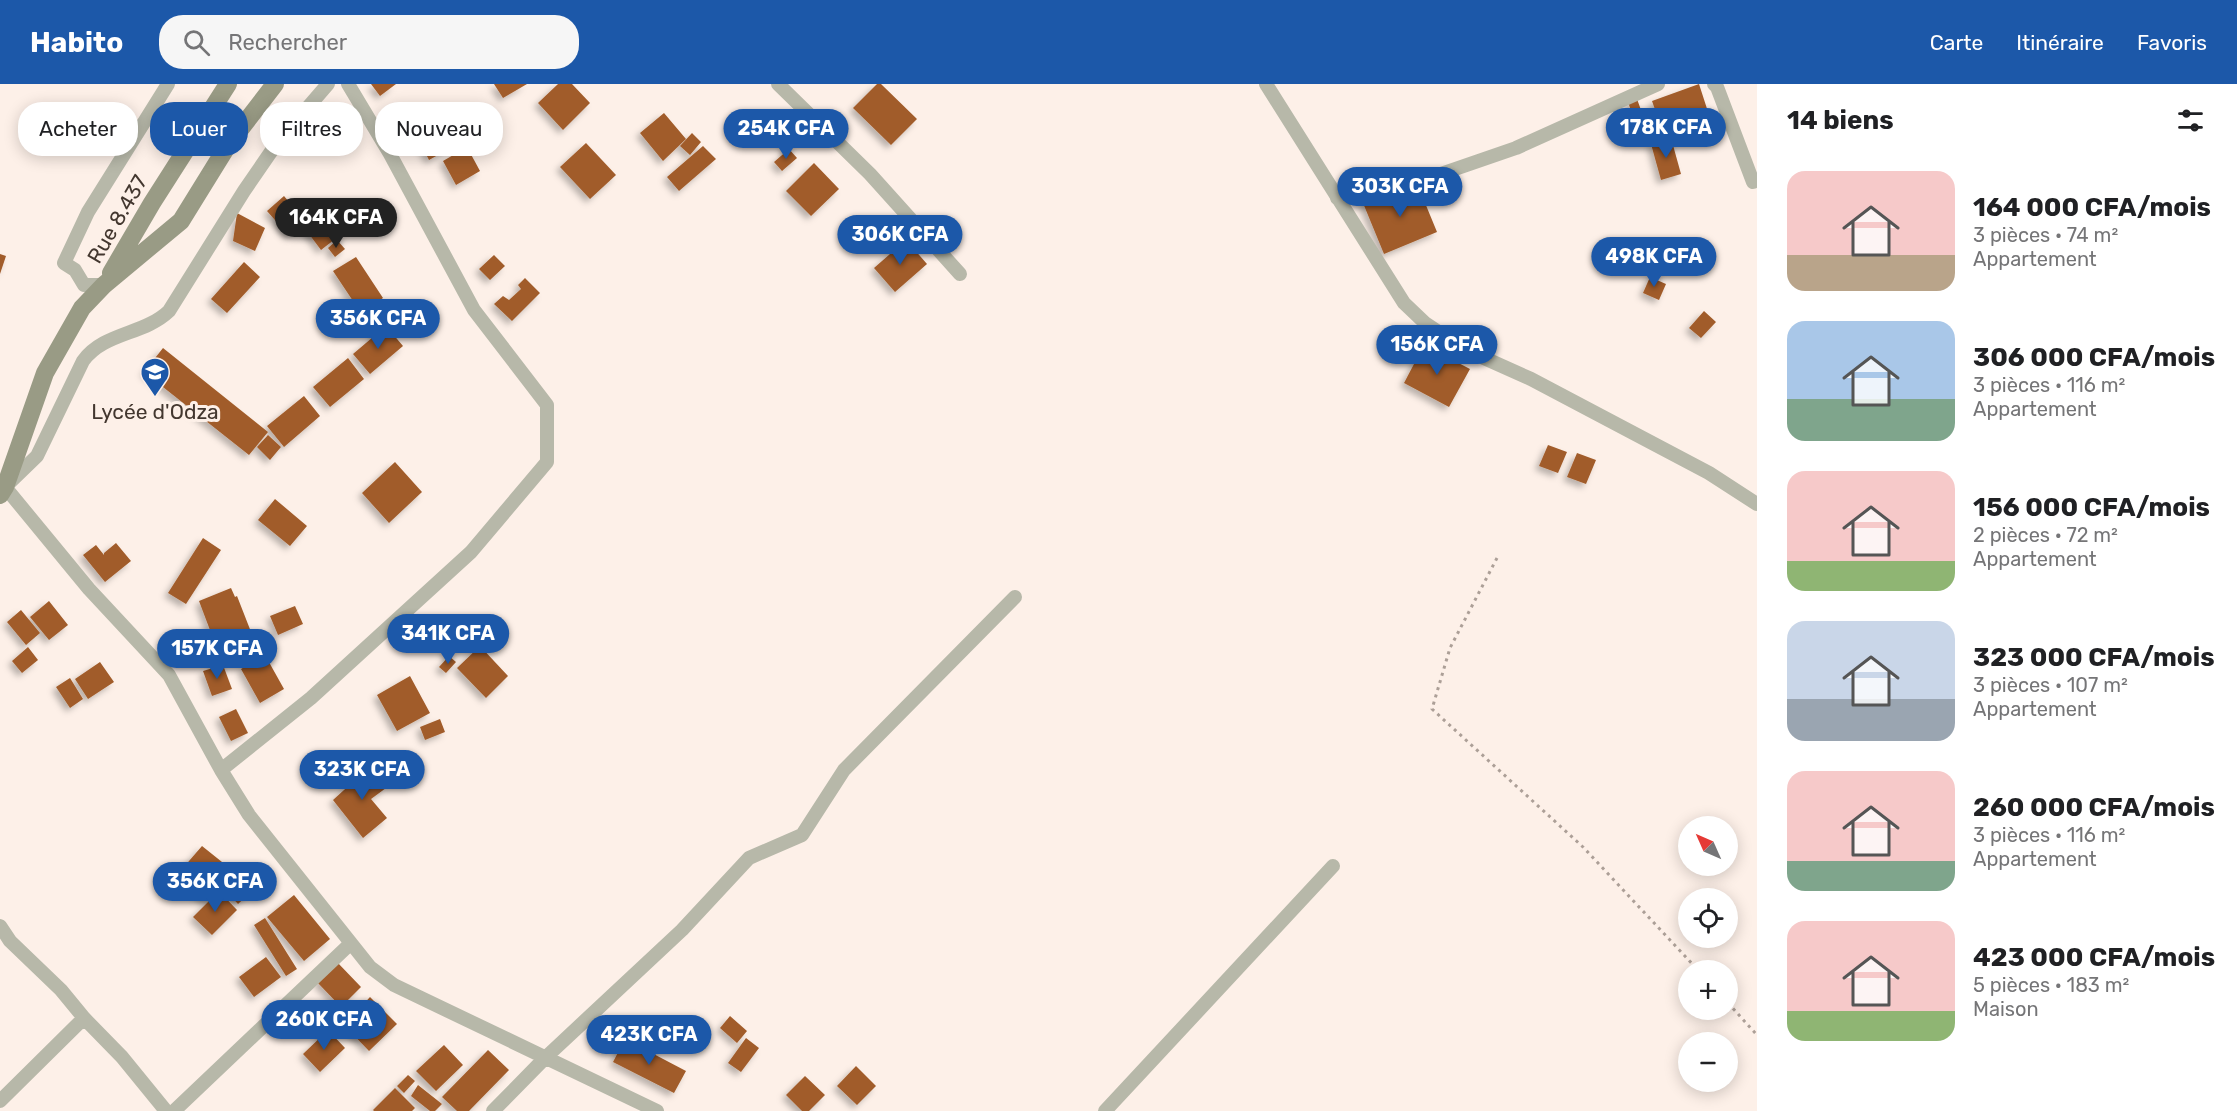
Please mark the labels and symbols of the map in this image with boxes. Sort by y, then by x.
pin: 178K CFA [1604,108,1728,159]
pin: 254K CFA [724,109,848,160]
pin: 303K CFA [1338,167,1462,218]
street label: Rue 8.437 [82,170,152,268]
pin: 164K CFA [274,198,398,249]
pin: 306K CFA [838,215,962,266]
pin: 498K CFA [1592,237,1716,288]
pin: 356K CFA [316,299,440,350]
pin: 156K CFA [1375,325,1499,376]
school or university icon: Lycée d'Odza [139,356,171,398]
place label: Lycée d'Odza [91,399,219,424]
pin: 341K CFA [386,614,510,665]
pin: 157K CFA [155,629,279,680]
pin: 323K CFA [300,750,424,801]
north arrow [1678,816,1738,876]
pin: 356K CFA [153,862,277,913]
pin: 260K CFA [262,1000,386,1051]
pin: 423K CFA [587,1015,711,1066]

